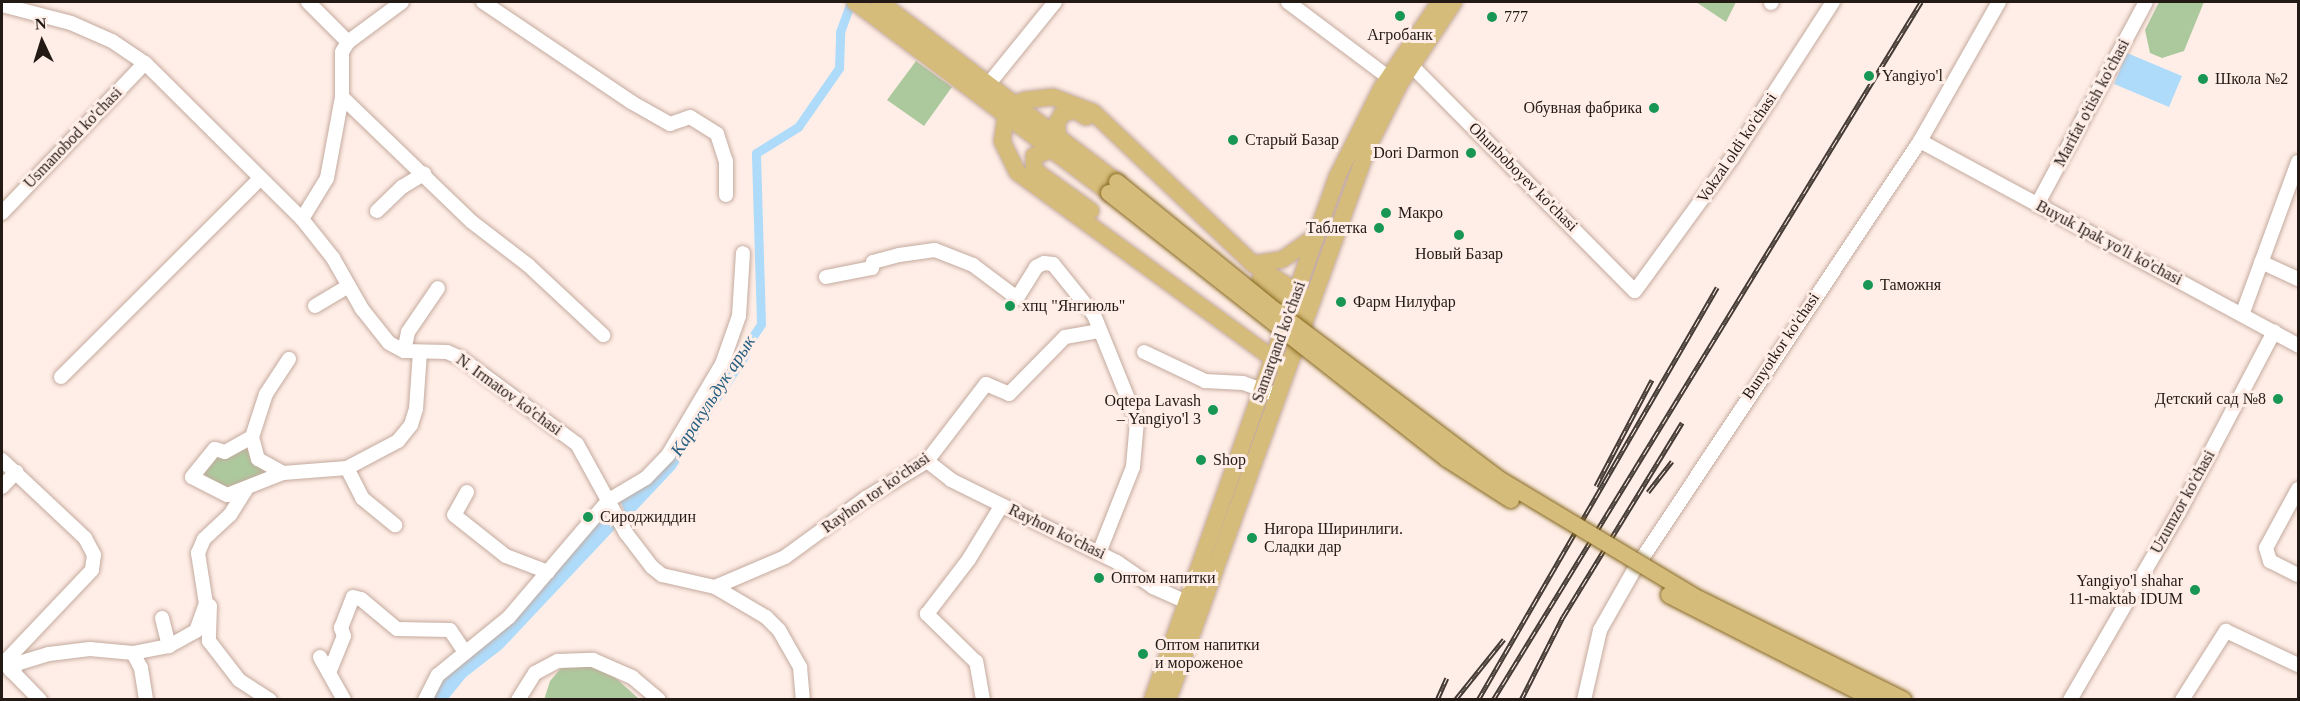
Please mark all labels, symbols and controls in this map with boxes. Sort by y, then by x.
place label: 777 [1504,7,1528,27]
marker: Агробанк [1393,9,1407,23]
marker: 777 [1485,10,1499,24]
north arrow [12,12,72,72]
text: N [34,15,47,32]
place label: Агробанк [1367,25,1433,45]
street label: Marifat o'tish ko'chasi [2050,36,2134,170]
place label: Yangiyo'l [1882,66,1943,86]
marker: Yangiyo'l [1860,67,1878,85]
place label: Школа №2 [2215,69,2288,89]
marker: Школа №2 [2196,72,2210,86]
street label: Usmanobod ko'chasi [20,83,126,193]
street label: Vokzal oldi ko'chasi [1693,89,1781,207]
place label: Обувная фабрика [1524,98,1642,118]
marker: Обувная фабрика [1647,101,1661,115]
street label: Ohunboboyev ko'chasi [1464,118,1582,236]
place label: Cтарый Базар [1245,130,1339,150]
marker: Cтарый Базар [1226,133,1240,147]
place label: Dori Darmon [1373,143,1459,163]
marker: Dori Darmon [1464,146,1478,160]
street label: Buyuk Ipak yo'li ko'chasi [2033,196,2185,290]
place label: Макро [1398,203,1443,223]
marker: Макро [1379,206,1393,220]
place label: Таблетка [1306,218,1367,238]
marker: Таблетка [1372,221,1386,235]
marker: Новый Базар [1452,228,1466,242]
place label: Новый Базар [1415,244,1503,264]
place label: Таможня [1880,275,1941,295]
marker: Таможня [1861,278,1875,292]
street label: Samarqand ko'chasi [1248,279,1310,405]
street label: Bunyotkor ko'chasi [1738,289,1824,403]
place label: Фарм Нилуфар [1353,292,1456,312]
marker: Фарм Нилуфар [1334,295,1348,309]
place label: хпц "Янгиюль" [1022,296,1125,316]
marker: хпц "Янгиюль" [1003,299,1017,313]
water label: Каракульдук арык [666,332,760,460]
street label: N. Irmatov ko'chasi [452,350,566,440]
place label: Детский сад №8 [2155,389,2266,409]
place label: Oqtepa Lavash – Yangiyo'l 3 [1105,391,1201,429]
marker: Детский сад №8 [2271,392,2285,406]
marker: Oqtepa Lavash – Yangiyo'l 3 [1206,403,1220,417]
street label: Uzumzor ko'chasi [2147,447,2219,557]
street label: Rayhon tor ko'chasi [818,449,934,537]
place label: Shop [1213,450,1246,470]
marker: Shop [1194,453,1208,467]
street label: Rayhon ko'chasi [1005,500,1109,564]
place label: Сироджиддин [600,507,696,527]
marker: Сироджиддин [581,510,595,524]
place label: Нигора Ширинлиги. Сладки дар [1264,519,1403,557]
marker: Нигора Ширинлиги. Сладки дар [1245,531,1259,545]
place label: Оптом напитки [1111,568,1216,588]
marker: Оптом напитки [1092,571,1106,585]
place label: Yangiyo'l shahar 11-maktab IDUM [2069,571,2183,609]
marker: Yangiyo'l shahar 11-maktab IDUM [2188,583,2202,597]
place label: Оптом напитки и мороженое [1155,635,1260,673]
marker: Оптом напитки и мороженое [1136,647,1150,661]

